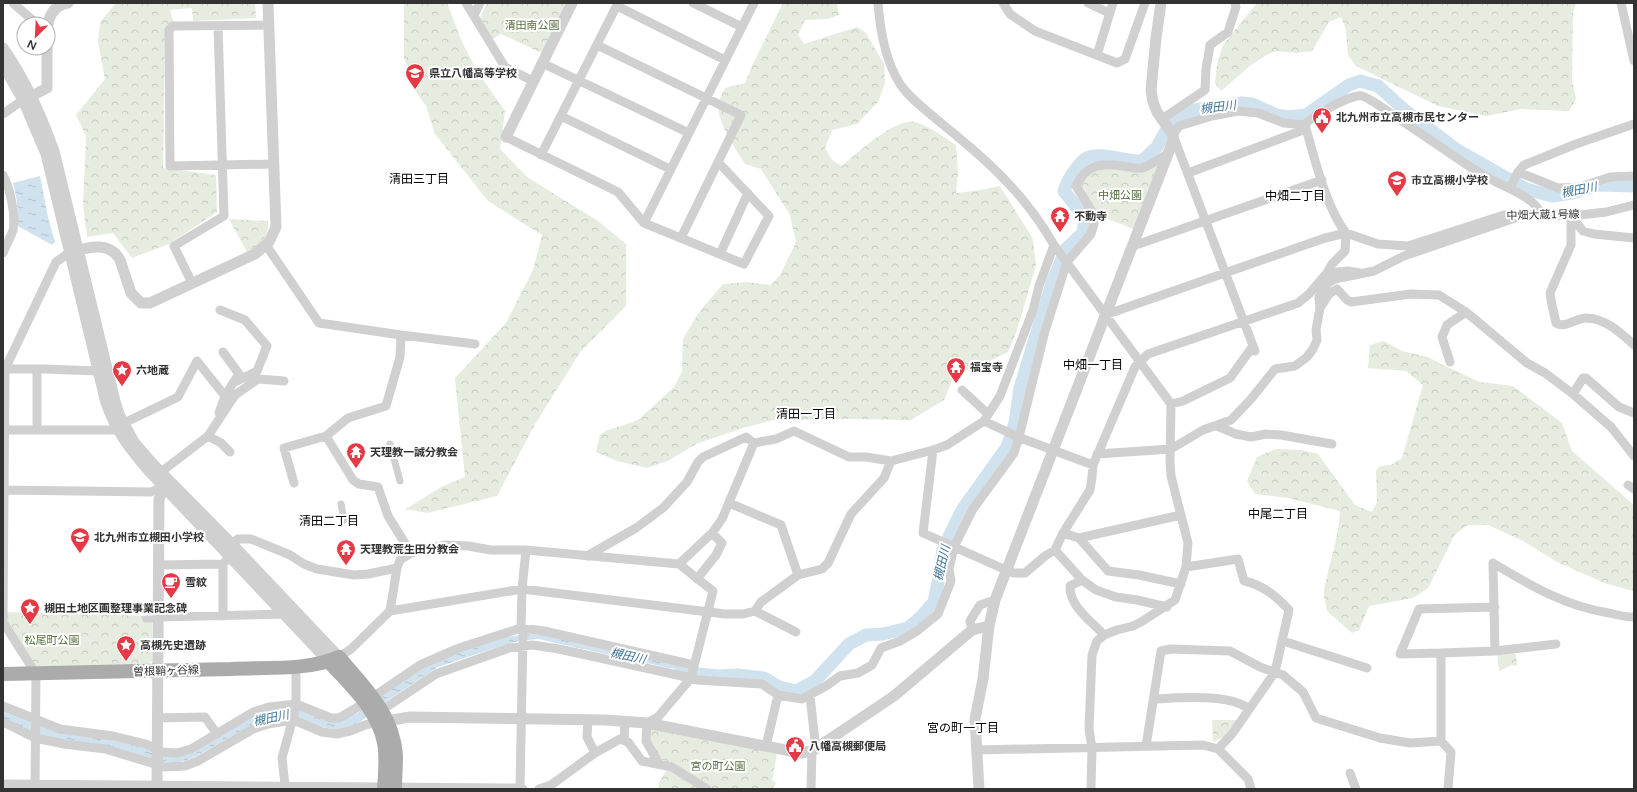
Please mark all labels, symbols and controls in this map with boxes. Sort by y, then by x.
north arrow [16,16,56,56]
park label: 清田南公園 [505,19,560,32]
text: N [25,37,39,52]
school or university icon: 県立八幡高等学校 [404,62,426,90]
place label: 県立八幡高等学校 [429,67,517,80]
water label: 槻田川 [1199,98,1239,116]
public building icon: 北九州市立高槻市民センター [1311,106,1333,134]
place label: 北九州市立高槻市民センター [1336,111,1479,124]
school or university icon: 市立高槻小学校 [1386,169,1408,197]
district label: 清田三丁目 [389,172,449,186]
place label: 市立高槻小学校 [1411,174,1488,187]
water label: 槻田川 [1560,179,1600,200]
park label: 中畑公園 [1098,189,1142,202]
district label: 中畑二丁目 [1265,189,1325,203]
temple icon: 不動寺 [1049,205,1071,233]
street label: 中畑大蔵1号線 [1506,208,1580,222]
place label: 不動寺 [1074,210,1107,223]
temple icon: 福宝寺 [945,356,967,384]
district label: 中畑一丁目 [1063,358,1123,372]
place icon: 六地蔵 [111,359,133,387]
place label: 福宝寺 [970,361,1003,374]
place label: 六地蔵 [136,364,169,377]
district label: 清田一丁目 [776,407,836,421]
temple icon: 天理教一誠分教会 [345,441,367,469]
place label: 天理教一誠分教会 [370,446,458,459]
district label: 中尾二丁目 [1248,507,1308,521]
district label: 清田二丁目 [299,514,359,528]
school or university icon: 北九州市立槻田小学校 [69,526,91,554]
place label: 北九州市立槻田小学校 [94,531,204,544]
temple icon: 天理教荒生田分教会 [335,538,357,566]
water label: 槻田川 [931,542,953,582]
place label: 天理教荒生田分教会 [360,543,459,556]
cafe icon: 雪紋 [160,571,182,599]
place label: 雪紋 [185,576,207,589]
place icon: 槻田土地区画整理事業記念碑 [19,597,41,625]
place label: 槻田土地区画整理事業記念碑 [44,602,187,615]
park label: 松尾町公園 [25,634,80,647]
place icon: 高槻先史遺跡 [115,634,137,662]
place label: 高槻先史遺跡 [140,639,206,652]
water label: 槻田川 [609,645,649,667]
street label: 曽根鞘ヶ谷線 [133,663,199,679]
water label: 槻田川 [252,707,292,729]
district label: 宮の町一丁目 [927,721,999,735]
public building icon: 八幡高槻郵便局 [784,735,806,763]
place label: 八幡高槻郵便局 [809,740,886,753]
park label: 宮の町公園 [691,760,746,773]

